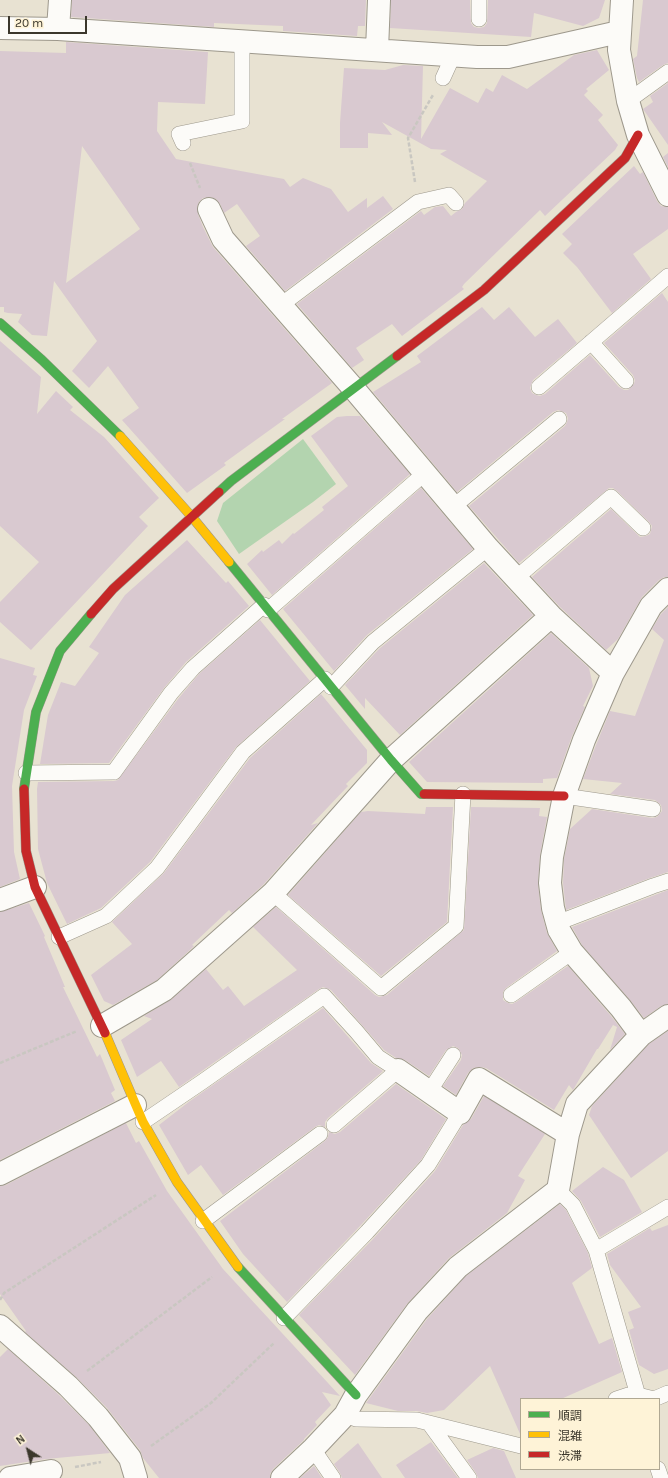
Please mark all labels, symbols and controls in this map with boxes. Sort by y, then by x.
scale bar [10,8,89,34]
text: 20 m [15,16,43,30]
legend [520,1398,660,1470]
text: 順調 [558,1409,582,1423]
text: 混雑 [558,1429,582,1443]
north arrow [8,1430,48,1470]
text: N [14,1432,28,1447]
text: 渋滞 [558,1449,582,1463]

